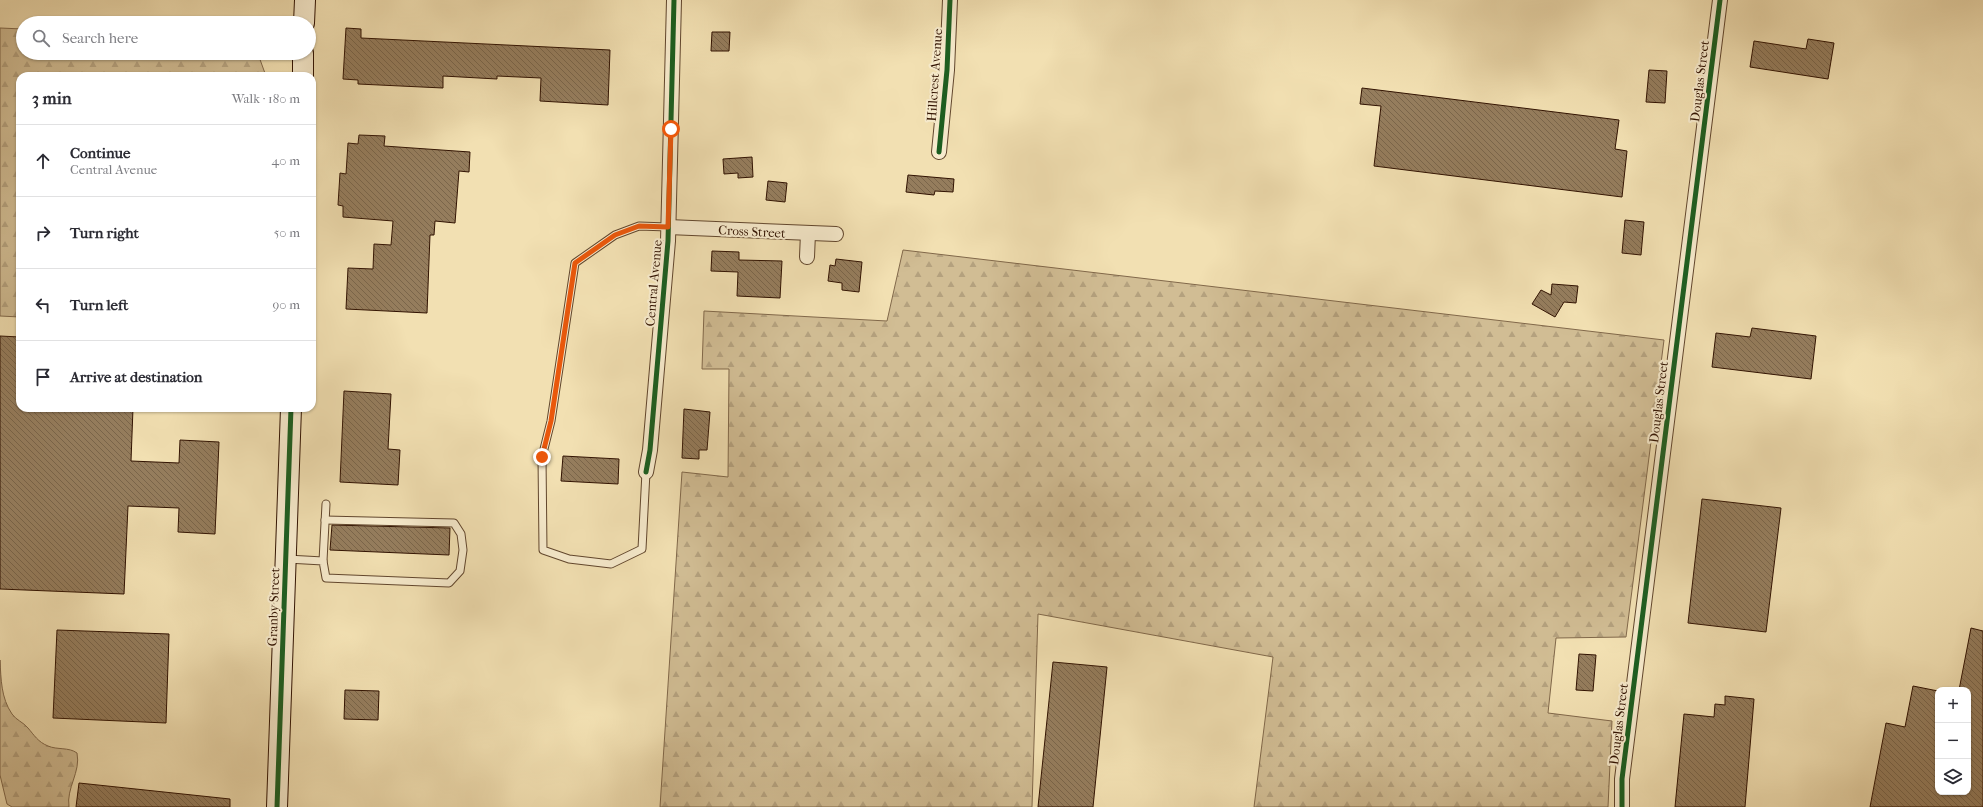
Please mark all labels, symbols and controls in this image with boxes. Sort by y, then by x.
search box [16,16,316,60]
icon: search [30,27,52,49]
street label: Hillcrest Avenue [924,28,945,122]
text: Search here [62,29,138,47]
street label: Douglas Street [1687,39,1712,123]
text: 3 min [32,88,72,108]
text: Walk · 180 m [232,91,300,106]
route start [662,120,680,138]
text: Continue [70,144,130,162]
icon: ahead [32,150,54,172]
text: 40 m [272,153,300,168]
text: Central Avenue [70,162,157,177]
icon: right [32,222,54,244]
street label: Cross Street [718,222,786,241]
text: Turn right [70,224,139,242]
text: 50 m [274,225,300,240]
street label: Central Avenue [642,238,665,327]
icon: left [32,294,54,316]
text: Turn left [70,296,128,314]
text: 90 m [272,297,300,312]
street label: Douglas Street [1646,360,1671,444]
icon: arrive [32,366,54,388]
text: Arrive at destination [70,368,202,386]
route end [533,448,551,466]
street label: Granby Street [265,567,282,647]
street label: Douglas Street [1606,682,1631,766]
map controls [1935,687,1971,795]
button: + [1935,687,1971,723]
button: − [1935,723,1971,759]
button: layers [1935,759,1971,795]

